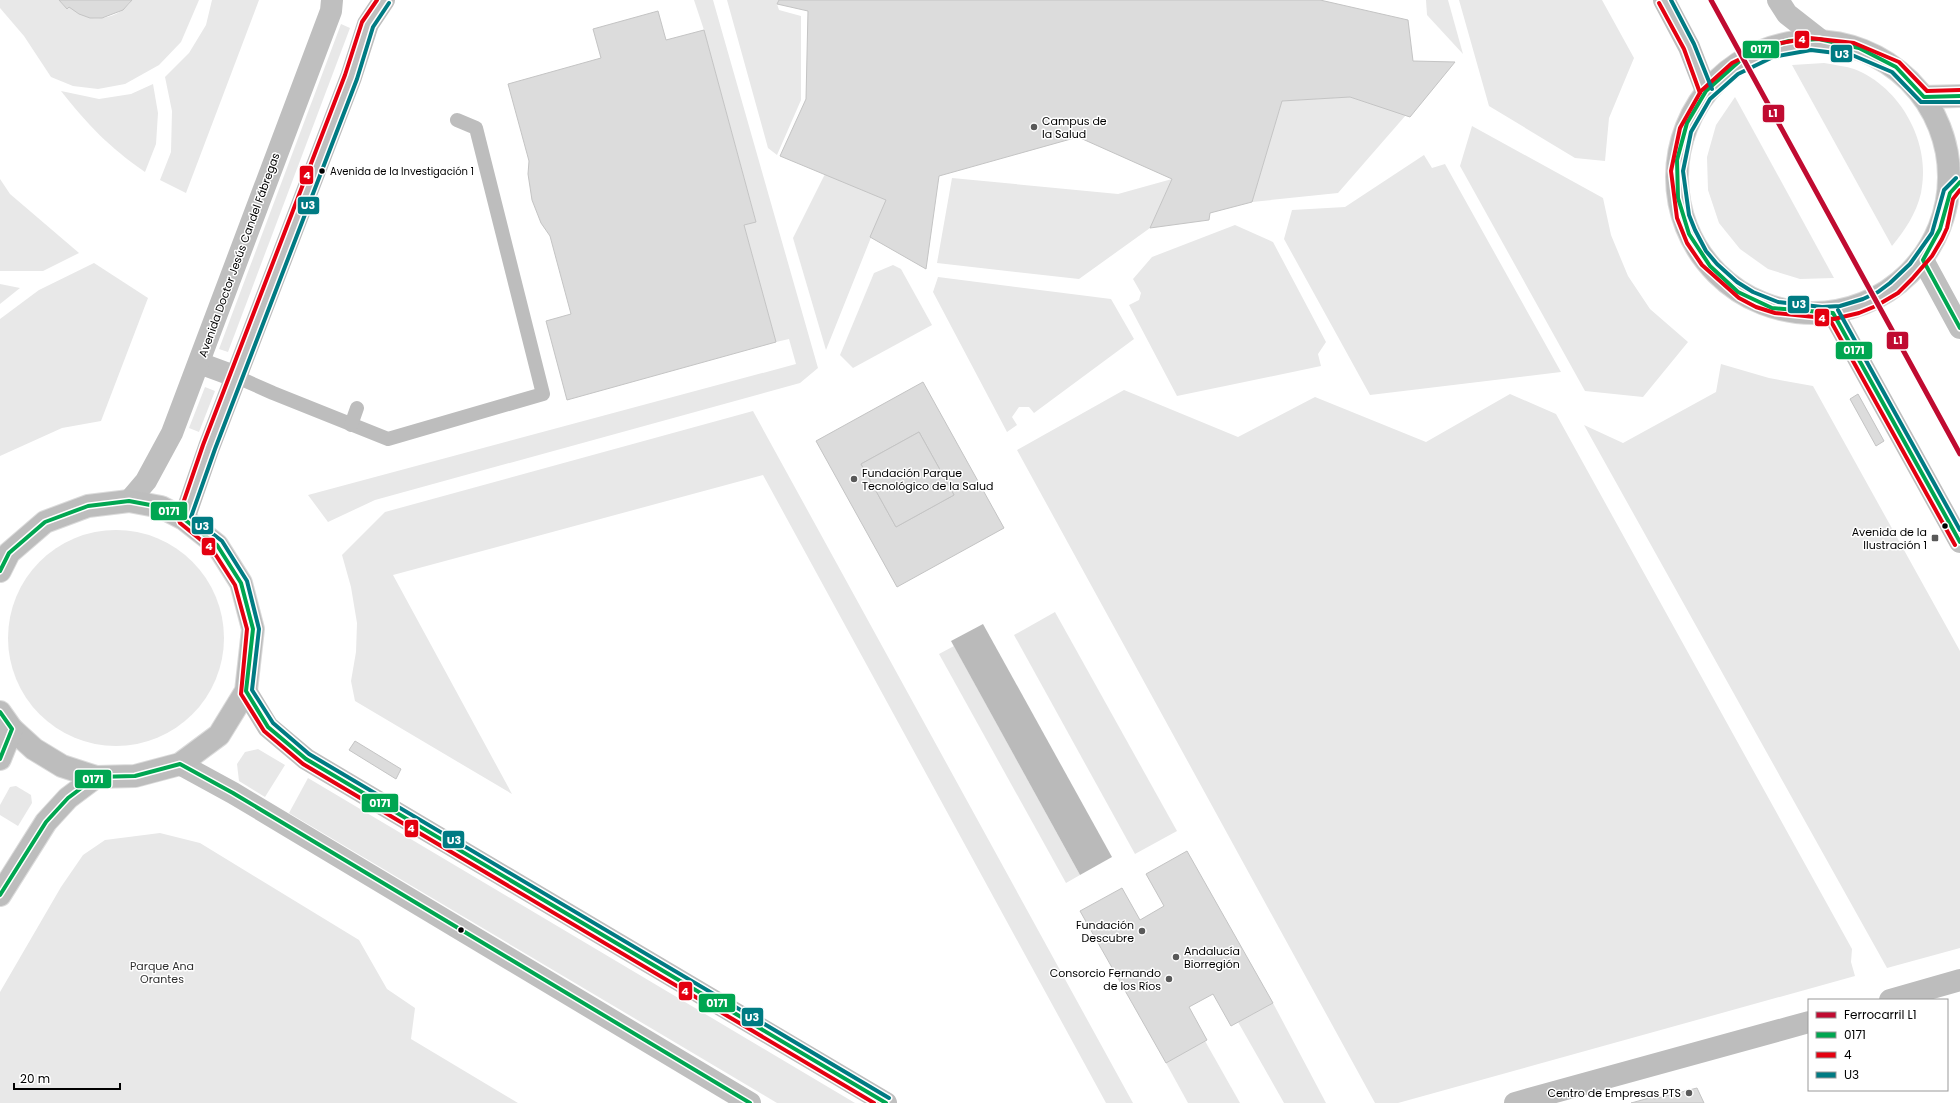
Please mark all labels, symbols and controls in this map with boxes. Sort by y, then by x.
line badge: 4 [1794,30,1810,49]
text: 4 [1798,31,1806,47]
line badge: 0171 [1742,40,1780,59]
text: 0171 [1750,41,1772,57]
line badge: U3 [1830,44,1853,63]
text: U3 [1835,46,1850,62]
line badge: L1 [1762,104,1785,123]
text: L1 [1768,105,1778,121]
place label: Campus de la Salud [1042,113,1107,142]
marker: Campus de la Salud [1029,122,1039,132]
street label: Avenida Doctor Jesús Candel Fábregas [194,150,284,359]
place label: Avenida de la Investigación 1 [330,164,474,179]
line badge: 4 [299,165,314,185]
marker: Avenida de la Investigación 1 [317,166,327,176]
text: 4 [303,167,311,183]
line badge: U3 [297,196,320,215]
text: U3 [301,197,316,213]
line badge: U3 [1787,295,1810,314]
text: U3 [1792,296,1807,312]
line badge: 4 [1814,308,1830,327]
text: 4 [1818,310,1826,326]
line badge: L1 [1886,331,1909,350]
text: L1 [1893,332,1903,348]
line badge: 0171 [1835,341,1873,360]
text: 0171 [1843,342,1865,358]
place label: Fundación Parque Tecnológico de la Salud [862,465,993,494]
marker: Fundación Parque Tecnológico de la Salud [849,474,859,484]
line badge: 0171 [150,501,188,521]
text: 0171 [158,503,180,519]
line badge: U3 [191,516,214,535]
text: U3 [195,518,210,534]
unlabelled marker [1940,521,1950,531]
place label: Avenida de la Ilustración 1 [1852,524,1927,553]
marker: Avenida de la Ilustración 1 [1930,533,1940,543]
line badge: 4 [201,537,216,556]
text: 4 [205,538,213,554]
line badge: 0171 [74,769,112,789]
text: 0171 [82,771,104,787]
line badge: 0171 [361,793,399,813]
text: 0171 [369,795,391,811]
line badge: 4 [404,819,419,838]
text: 4 [407,820,415,836]
line badge: U3 [442,830,465,849]
text: U3 [447,832,462,848]
place label: Fundación Descubre [1076,917,1134,946]
unlabelled marker [456,925,466,935]
marker: Fundación Descubre [1137,926,1147,936]
place label: Andalucía Biorregión [1184,943,1240,972]
marker: Andalucía Biorregión [1171,952,1181,962]
park label: Parque Ana Orantes [130,958,194,987]
place label: Consorcio Fernando de los Ríos [1050,965,1161,994]
marker: Consorcio Fernando de los Ríos [1164,974,1174,984]
line badge: 4 [678,981,693,1001]
text: 4 [681,983,689,999]
line badge: 0171 [698,993,736,1013]
text: 0171 [706,995,728,1011]
legend [1808,999,1948,1091]
text: Ferrocarril L1 [1844,1006,1917,1023]
line badge: U3 [741,1007,764,1027]
text: U3 [745,1009,760,1025]
text: 0171 [1844,1026,1866,1043]
text: 4 [1844,1046,1852,1063]
scale bar [14,1065,120,1091]
text: U3 [1844,1066,1859,1083]
text: 20 m [20,1070,50,1087]
place label: Centro de Empresas PTS [1547,1085,1681,1101]
marker: Centro de Empresas PTS [1684,1088,1694,1098]

